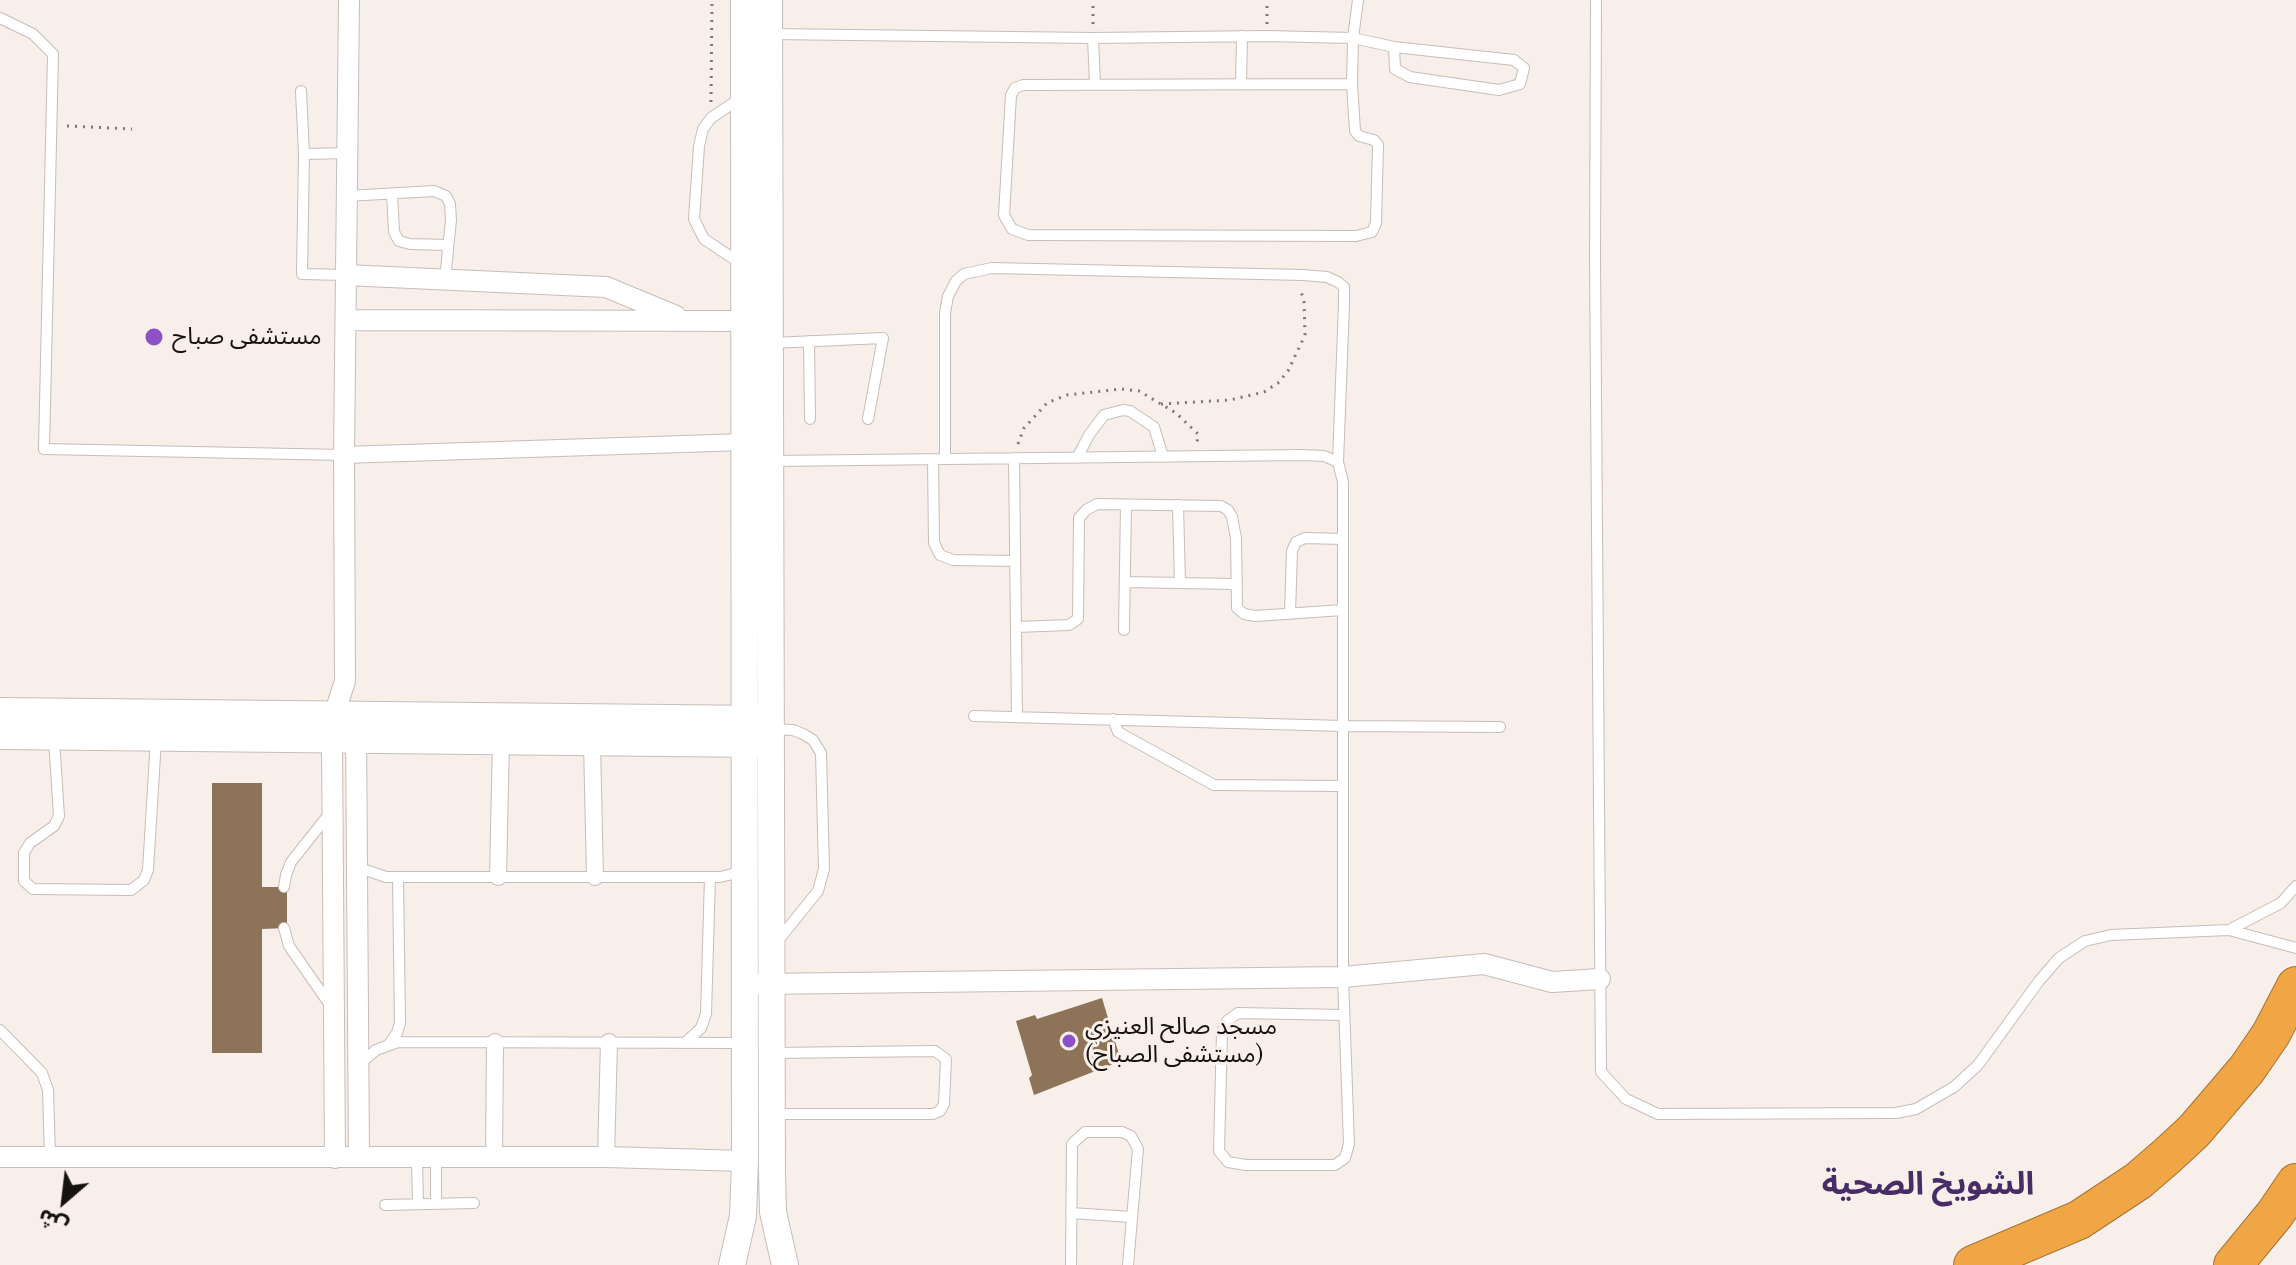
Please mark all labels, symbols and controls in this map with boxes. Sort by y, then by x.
place label: مستشفى صباح [172,323,322,351]
marker: مستشفى صباح [143,326,165,348]
place label: مسجد صالح العنيزي (مستشفى الصباح) [1085,1013,1277,1069]
marker: مسجد صالح العنيزي (مستشفى الصباح) [1060,1032,1078,1050]
north arrow [24,1161,104,1241]
district label: الشويخ الصحية [1822,1166,2034,1204]
text: ش [32,1203,73,1243]

